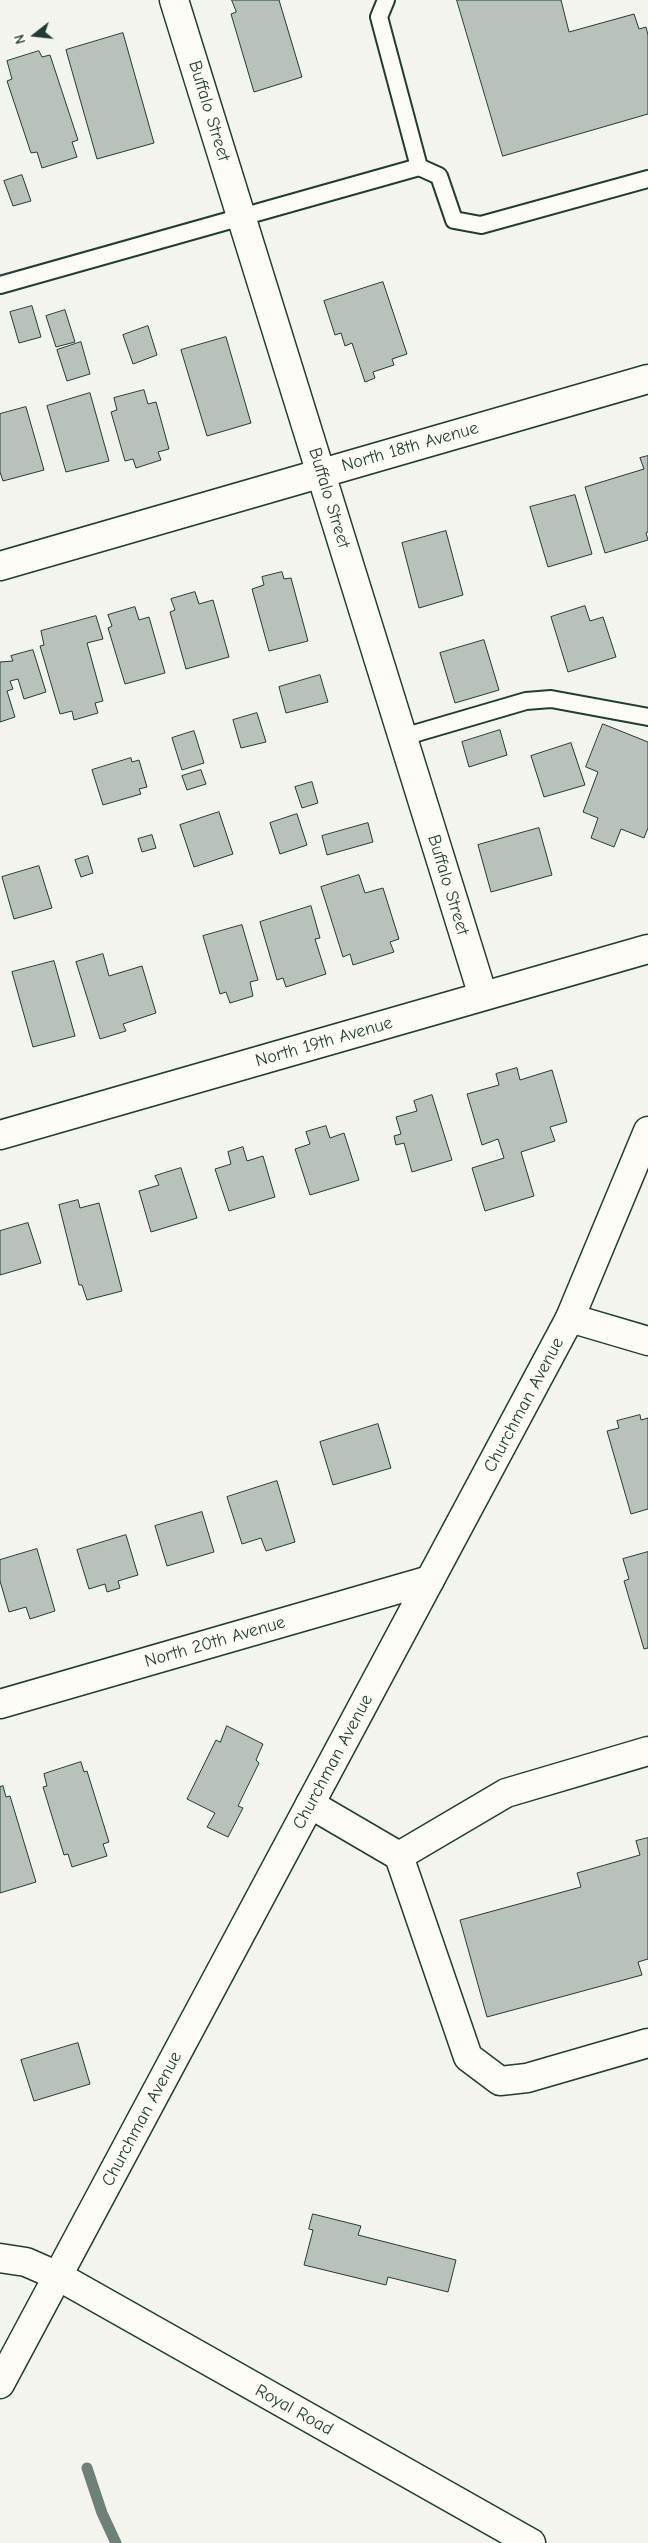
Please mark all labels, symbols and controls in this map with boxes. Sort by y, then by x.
north arrow [10,10,60,60]
text: N [11,33,30,46]
street label: Buffalo Street [183,58,235,164]
street label: North 18th Avenue [339,417,481,477]
street label: Buffalo Street [303,445,355,551]
street label: Buffalo Street [422,832,474,938]
street label: North 19th Avenue [253,1012,395,1072]
street label: Churchman Avenue [479,1334,569,1476]
street label: North 20th Avenue [142,1612,288,1672]
street label: Churchman Avenue [288,1691,378,1833]
street label: Churchman Avenue [97,2048,187,2190]
street label: Royal Road [251,2380,337,2440]

